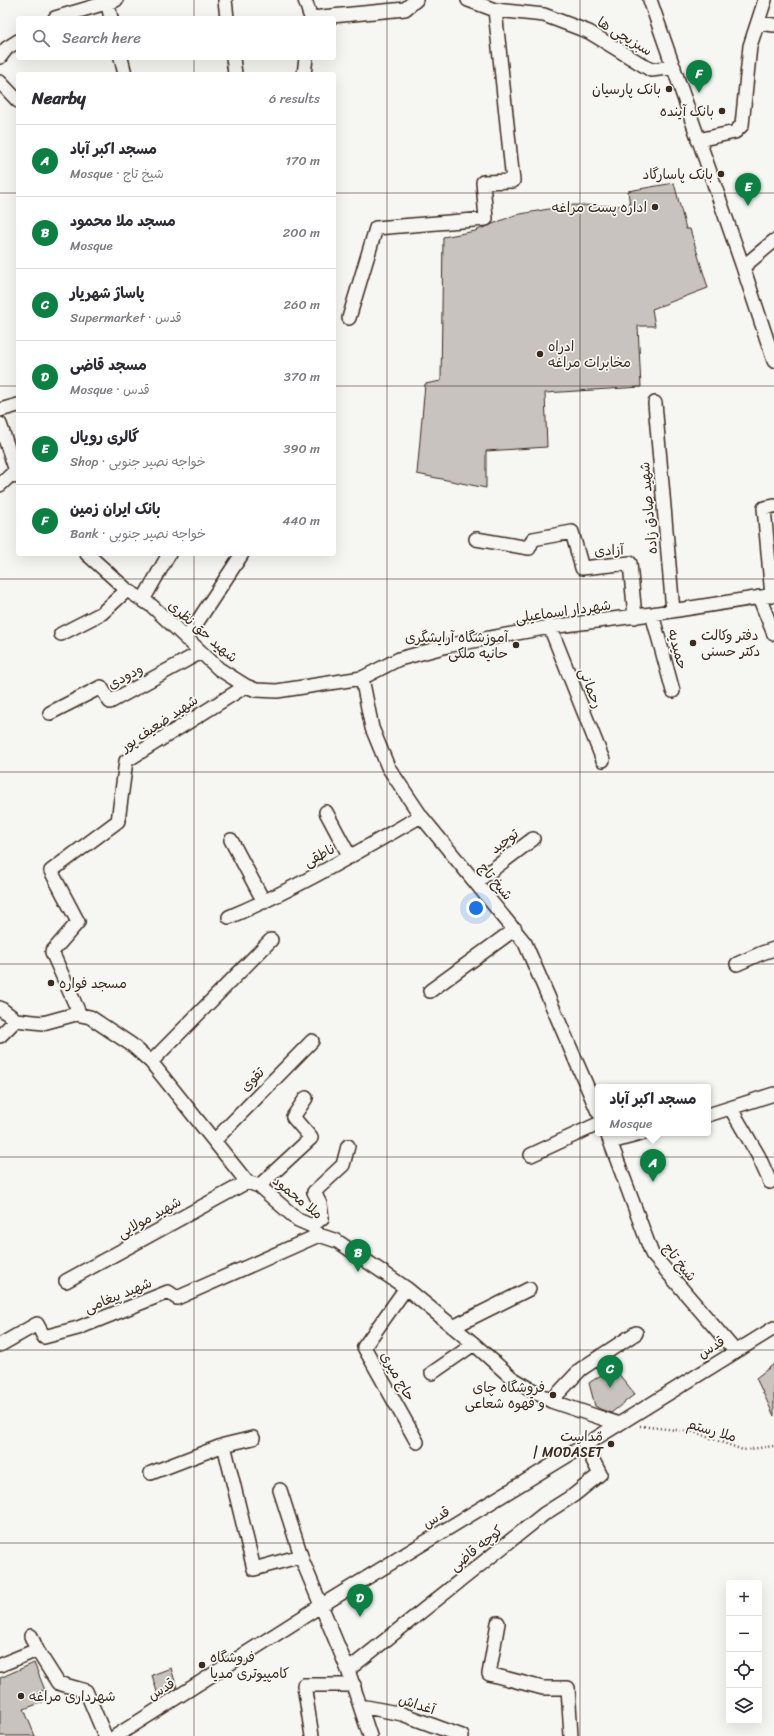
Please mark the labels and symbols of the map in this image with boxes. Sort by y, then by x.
street label: سبزیچی ها [592,10,657,63]
pin: F [686,60,712,93]
place label: بانک پارسیان [592,77,661,102]
marker: بانک پارسیان [664,84,674,94]
place label: بانک آینده [660,99,714,124]
marker: بانک آینده [717,106,727,116]
place label: بانک پاسارگاد [642,162,713,187]
marker: بانک پاسارگاد [716,169,726,179]
pin: E [735,173,761,206]
place label: اداره پست مراغه [552,195,647,220]
marker: اداره پست مراغه [650,202,660,212]
place label: ادراه مخابرات مراغه [548,334,631,375]
marker: ادراه مخابرات مراغه [535,349,545,359]
street label: شهید صادق زاده [632,461,665,555]
street label: آزادی [594,537,625,564]
street label: شهردار اسماعیلی [514,592,613,631]
street label: شهید حق نظری [162,594,243,669]
place label: دفتر وکالت دکتر حسنی [701,623,760,664]
place label: آموزشگاه آرایشگری حانیه ملکی [405,625,509,666]
street label: حمیدیه [660,626,695,672]
marker: دفتر وکالت دکتر حسنی [688,638,698,648]
marker: آموزشگاه آرایشگری حانیه ملکی [511,640,521,650]
street label: ودودی [103,656,148,696]
street label: رحمانی [571,664,610,712]
street label: شهید ضعیف پور [114,688,203,759]
street label: توحید [484,822,525,861]
street label: ناطقی [299,837,339,874]
street label: شیخ تاج [472,856,519,906]
your location [466,898,486,918]
place label: مسجد فواره [59,971,127,996]
marker: مسجد فواره [46,978,56,988]
street label: تقوی [234,1060,271,1098]
pin: A [640,1149,666,1182]
street label: ملا محمود [267,1169,329,1226]
street label: شهید مولایی [112,1189,186,1245]
street label: شیخ تاج [656,1237,703,1287]
pin: B [345,1239,371,1272]
street label: شهید پیغامی [80,1271,156,1320]
street label: قدس [692,1329,730,1366]
street label: حاج میری [373,1346,422,1406]
pin: C [597,1355,623,1388]
place label: فروشگاه چای و قهوه شعاعی [465,1375,545,1416]
marker: فروشگاه چای و قهوه شعاعی [548,1390,558,1400]
street label: ملا رستم [684,1411,740,1449]
place label: مٌداسِت | MODASET [532,1424,604,1465]
marker: مٌداسِت | MODASET [606,1439,616,1449]
street label: قدس [418,1499,455,1536]
street label: کوچه قاضی [444,1519,509,1578]
pin: D [347,1584,373,1617]
place label: فروشگاه کامپیوتری مدیا [210,1645,289,1686]
marker: فروشگاه کامپیوتری مدیا [197,1660,207,1670]
street label: قدس [142,1671,180,1708]
place label: شهرداری مراغه [29,1684,116,1709]
street label: آغداش [395,1687,439,1722]
marker: شهرداری مراغه [16,1691,26,1701]

